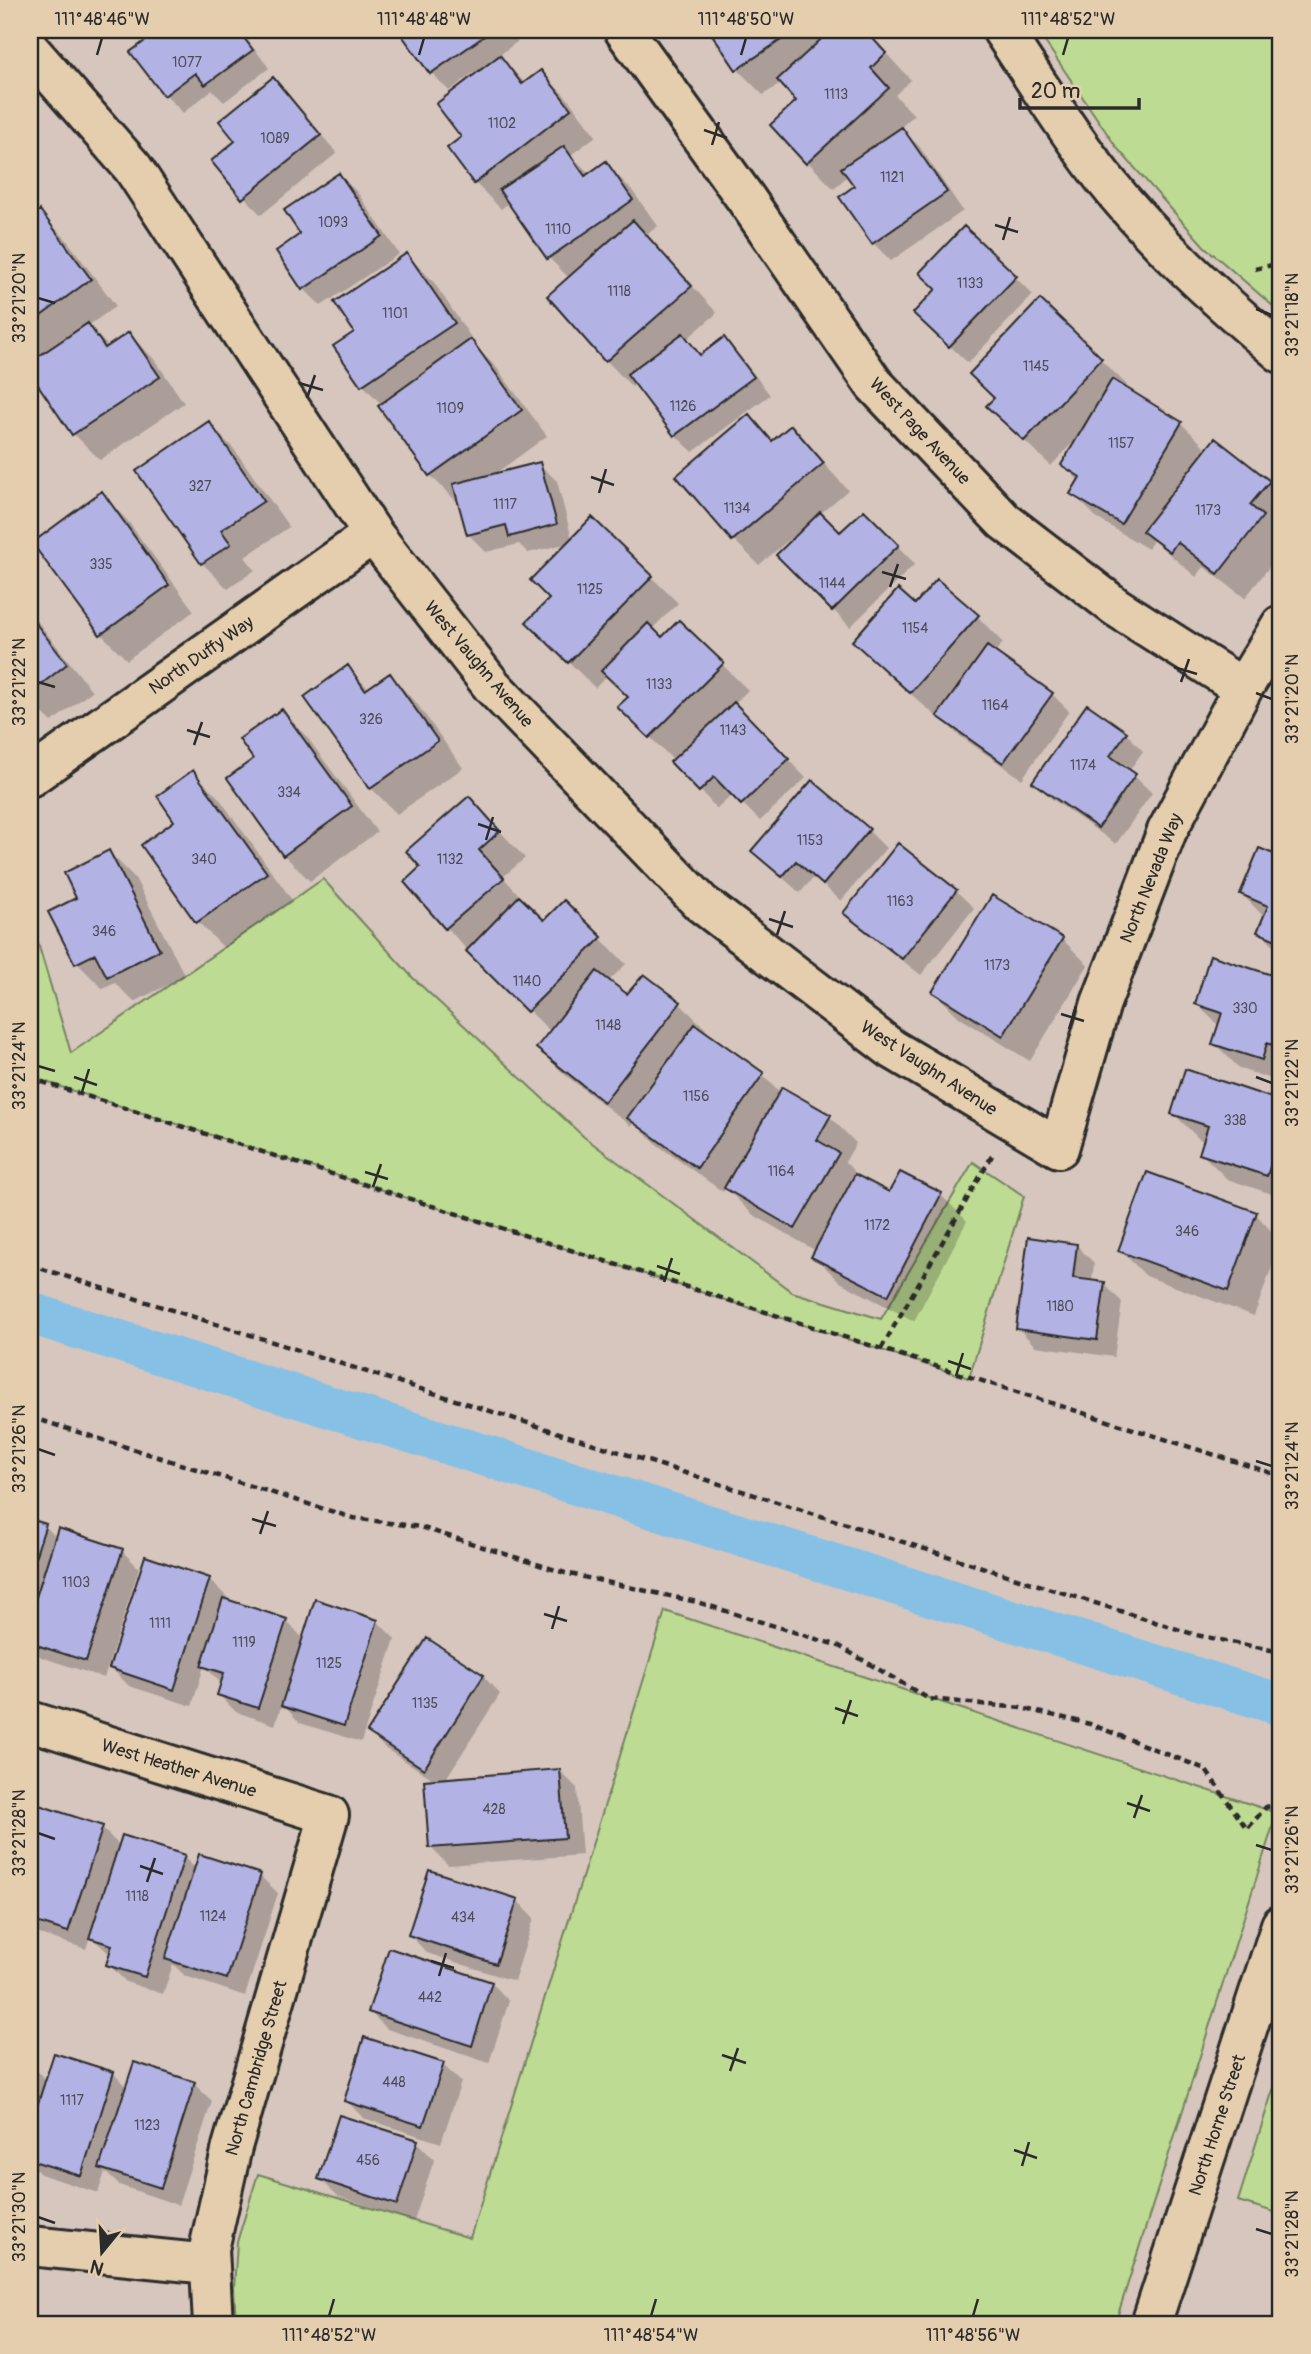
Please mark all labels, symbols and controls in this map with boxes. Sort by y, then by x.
text: 111°48'46"W [54,8,150,31]
text: 111°48'48"W [377,8,471,31]
text: 111°48'50"W [698,8,794,31]
text: 111°48'52"W [1021,8,1115,31]
house number: 1077 [172,54,203,71]
scale bar [1020,66,1140,110]
text: 20 m [1031,78,1080,105]
house number: 1113 [824,86,848,103]
house number: 1102 [488,115,516,132]
house number: 1089 [260,130,290,147]
house number: 1121 [880,169,904,186]
house number: 1093 [318,214,348,231]
house number: 1110 [545,221,571,238]
text: 33°21'20"N [8,253,31,343]
text: 33°21'18"N [1281,273,1304,357]
house number: 1133 [957,275,983,292]
house number: 1118 [607,283,631,300]
house number: 1101 [382,305,408,322]
house number: 1145 [1023,358,1049,375]
street label: West Page Avenue [864,373,975,490]
house number: 1126 [670,398,696,415]
house number: 1109 [436,400,464,417]
house number: 1157 [1108,435,1135,452]
house number: 327 [188,478,212,495]
house number: 1117 [493,496,518,513]
house number: 1134 [724,500,750,517]
house number: 1173 [1195,502,1221,519]
house number: 335 [89,556,113,573]
house number: 1144 [818,575,846,592]
house number: 1125 [577,581,603,598]
street label: West Vaughn Avenue [419,596,538,732]
street label: North Duffy Way [144,611,258,700]
house number: 1154 [902,620,928,637]
text: 33°21'22"N [8,638,31,726]
text: 33°21'20"N [1281,654,1304,744]
house number: 1133 [646,676,672,693]
house number: 1164 [981,697,1009,714]
house number: 326 [359,711,383,728]
house number: 1143 [720,722,747,739]
house number: 1174 [1070,757,1096,774]
house number: 334 [277,784,301,801]
street label: North Nevada Way [1115,810,1188,946]
house number: 1153 [797,832,823,849]
house number: 340 [191,851,217,868]
house number: 1132 [437,851,463,868]
house number: 1163 [887,893,914,910]
house number: 346 [92,923,116,940]
house number: 1173 [984,957,1010,974]
house number: 1140 [513,973,541,990]
house number: 330 [1232,1000,1258,1017]
street label: West Vaughn Avenue [856,1016,1002,1121]
house number: 1148 [595,1017,621,1034]
text: 33°21'24"N [8,1022,31,1110]
text: 33°21'22"N [1281,1039,1304,1127]
house number: 1156 [683,1088,709,1105]
house number: 338 [1224,1112,1246,1129]
house number: 1164 [767,1163,795,1180]
house number: 1172 [864,1217,890,1234]
house number: 346 [1175,1223,1199,1240]
house number: 1180 [1046,1298,1074,1315]
text: 33°21'26"N [8,1405,31,1493]
text: 33°21'24"N [1281,1422,1304,1510]
house number: 1103 [62,1574,90,1591]
house number: 1111 [149,1615,171,1632]
house number: 1119 [232,1634,256,1651]
house number: 1125 [316,1655,342,1672]
house number: 1135 [412,1695,438,1712]
street label: West Heather Avenue [98,1734,259,1803]
text: 33°21'28"N [8,1789,31,1877]
house number: 428 [482,1801,506,1818]
text: 33°21'26"N [1281,1806,1304,1894]
house number: 1118 [125,1888,149,1905]
house number: 1124 [200,1908,226,1925]
house number: 434 [451,1909,475,1926]
street label: North Cambridge Street [220,1977,293,2158]
house number: 442 [418,1989,442,2006]
street label: North Horne Street [1184,2051,1251,2199]
house number: 448 [382,2074,406,2091]
house number: 1117 [60,2092,85,2109]
house number: 1123 [134,2117,160,2134]
house number: 456 [356,2152,380,2169]
text: 33°21'30"N [8,2172,31,2262]
text: 33°21'28"N [1281,2190,1304,2278]
north arrow [66,2218,136,2288]
text: N [87,2254,107,2281]
text: 111°48'52"W [282,2324,376,2347]
text: 111°48'54"W [604,2324,698,2347]
text: 111°48'56"W [926,2324,1021,2347]

